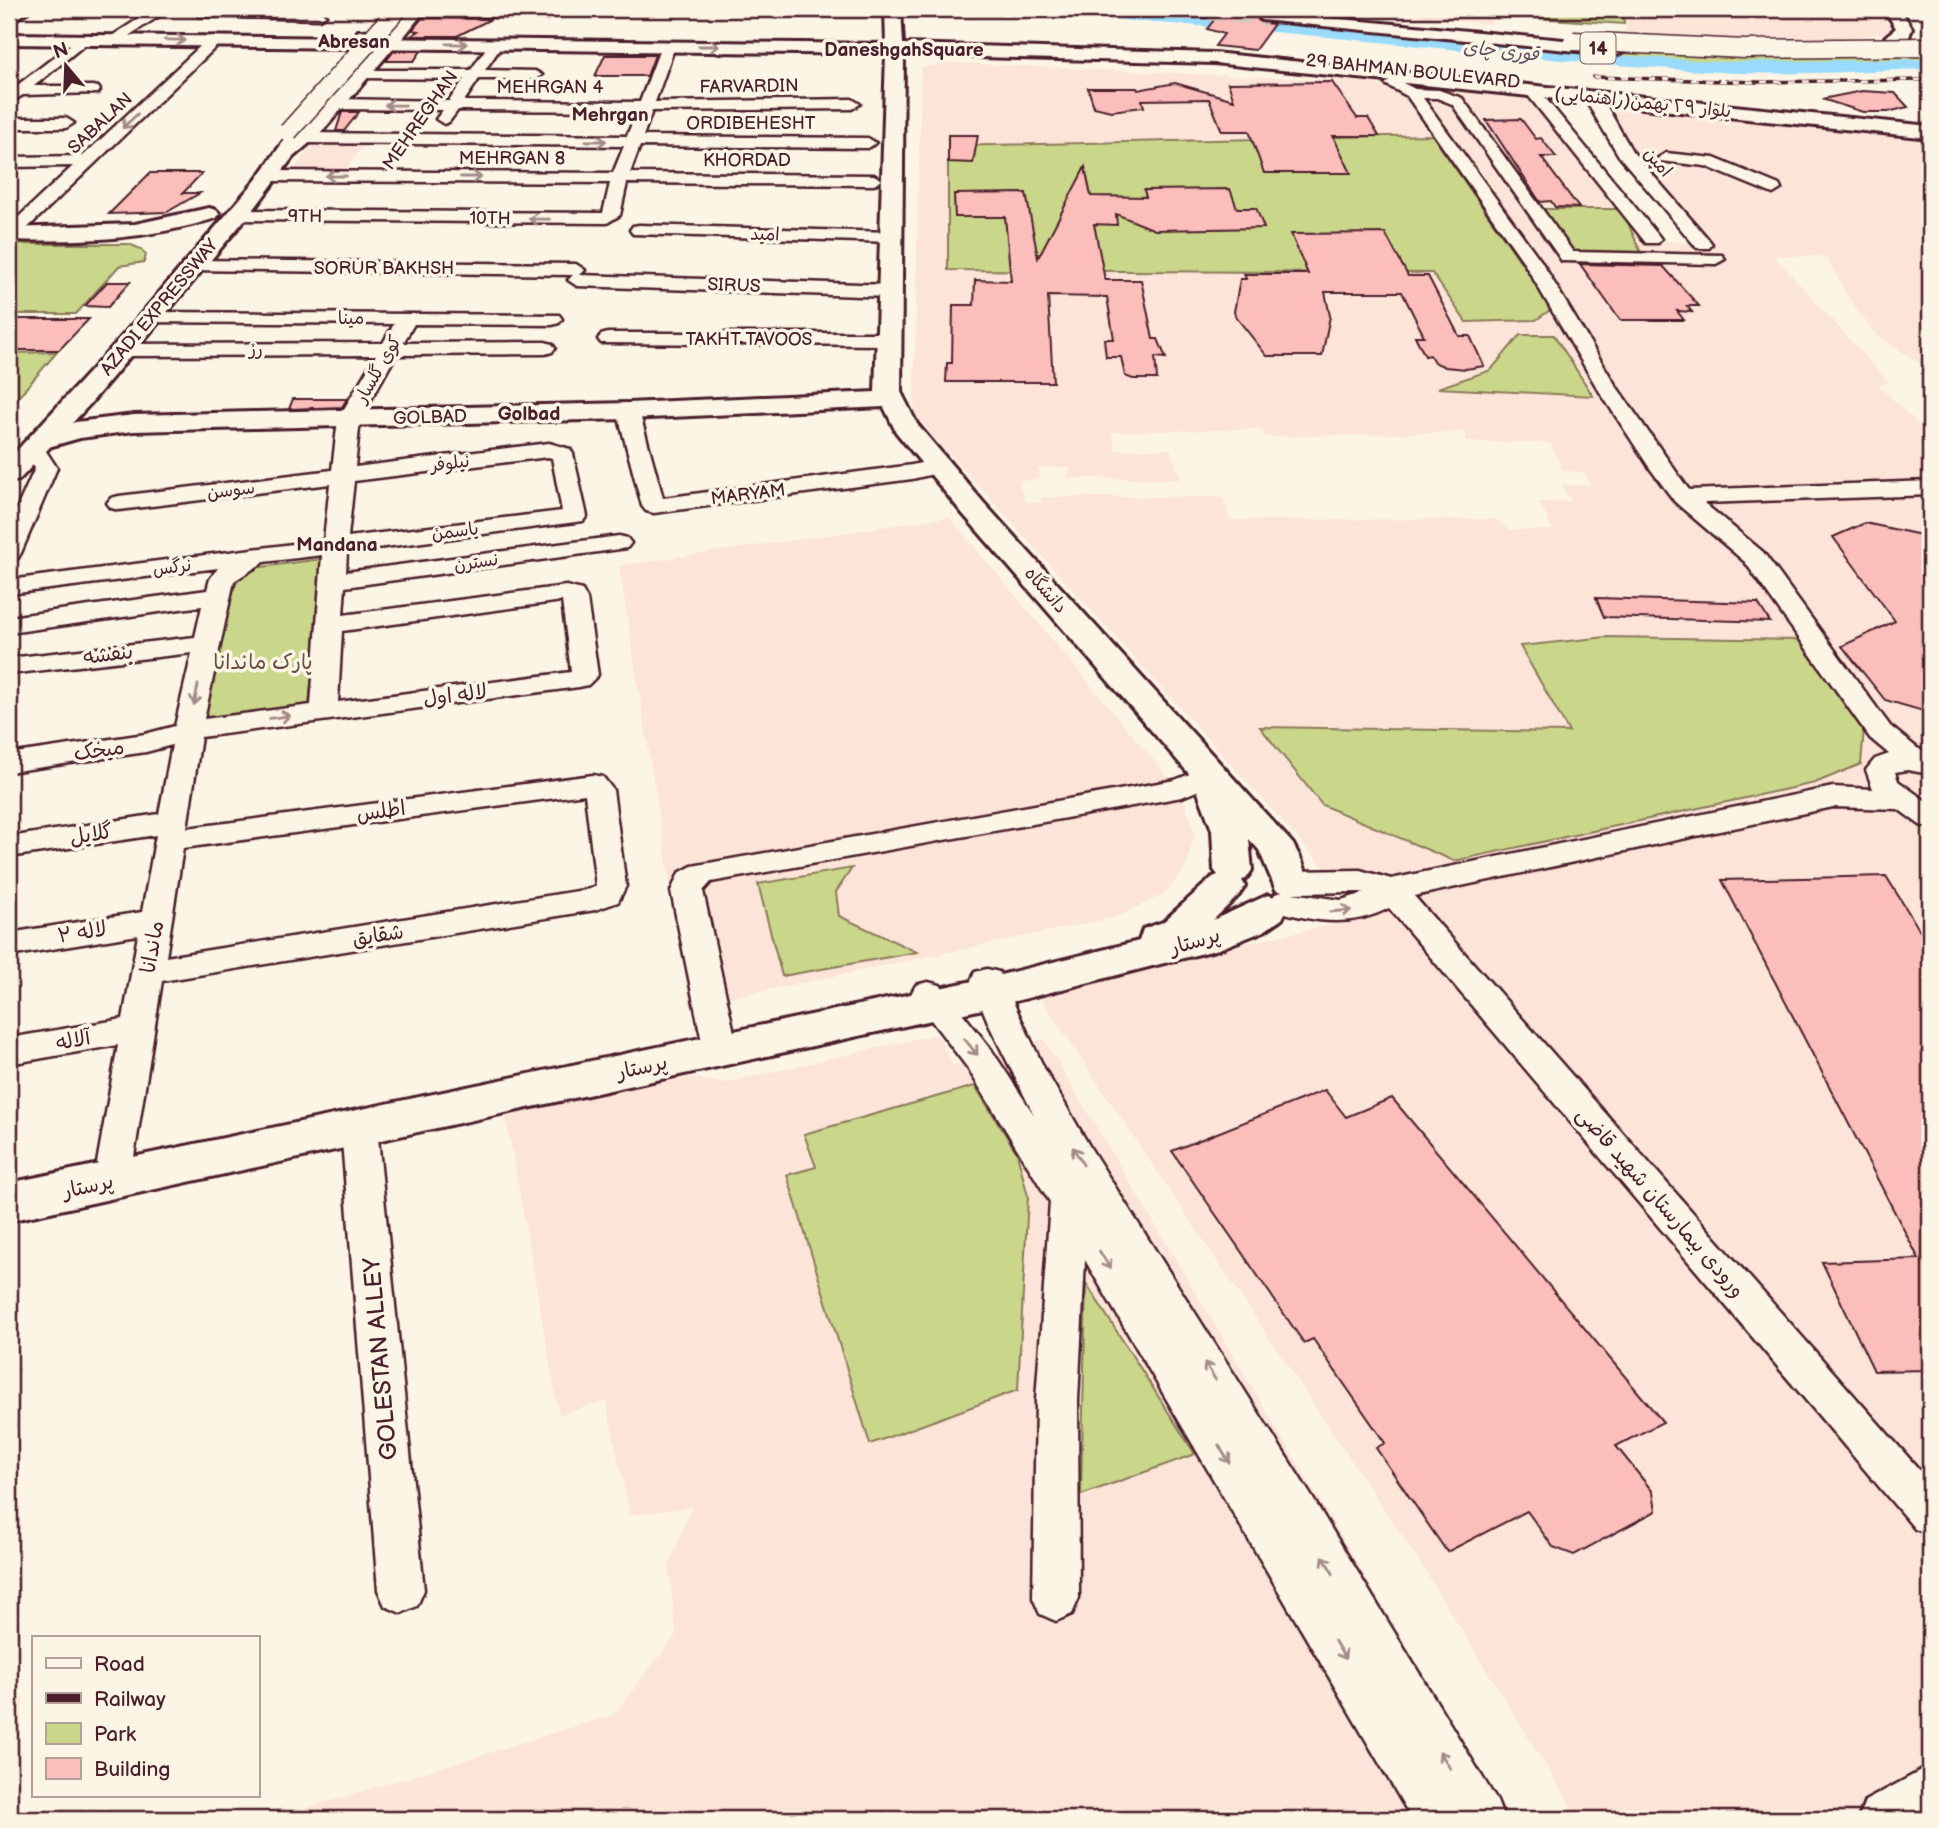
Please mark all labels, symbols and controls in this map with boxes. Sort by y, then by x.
district label: Abresan [317,31,390,54]
north arrow [32,32,102,102]
road number: 14 [1580,32,1616,64]
one-way arrow [163,33,186,47]
water label: قوری چای [1462,36,1542,67]
one-way arrow [445,37,468,51]
text: N [50,38,71,65]
one-way arrow [697,39,720,53]
district label: DaneshgahSquare [824,39,984,62]
street label: 29 BAHMAN BOULEVARD [1305,50,1521,93]
street label: MEHREGHAN [378,67,462,174]
street label: FARVARDIN [699,75,799,98]
street label: MEHRGAN 4 [497,77,603,98]
street label: بلوار ٢٩ بهمن(راهنمایی) [1554,83,1732,122]
street label: SABALAN [64,88,137,158]
one-way arrow [383,98,406,112]
district label: Mehrgan [571,104,649,127]
one-way arrow [121,113,139,129]
street label: ORDIBEHESHT [686,113,816,134]
one-way arrow [584,134,607,148]
street label: امین [1639,143,1676,181]
street label: MEHRGAN 8 [459,148,565,169]
street label: KHORDAD [703,150,791,171]
one-way arrow [325,169,348,183]
one-way arrow [460,170,483,184]
street label: 9TH [288,206,322,227]
street label: 10TH [469,208,511,229]
one-way arrow [528,212,551,225]
street label: امید [750,223,780,246]
street label: AZADI EXPRESSWAY [96,235,223,380]
street label: SORUR BAKHSH [314,258,454,279]
street label: SIRUS [707,274,761,297]
street label: مینا [338,308,364,329]
street label: TAKHT TAVOOS [686,329,813,350]
street label: کوی گلسار [350,332,406,408]
street label: رز [247,339,263,360]
district label: Golbad [498,403,560,426]
street label: GOLBAD [393,406,467,429]
street label: نیلوفر [427,451,471,478]
street label: سوسن [206,477,256,504]
street label: MARYAM [710,480,786,509]
street label: یاسمن [430,518,480,545]
district label: Mandana [296,534,378,557]
street label: نسترن [452,549,500,576]
street label: نرگس [152,555,193,580]
street label: دانشگاه [1020,563,1071,618]
street label: بنفشه [82,639,134,670]
park label: پارک ماندانا [213,650,313,675]
street label: لاله اول [422,679,488,712]
one-way arrow [188,683,202,706]
one-way arrow [268,711,291,724]
street label: میخک [72,735,126,766]
street label: اطلس [355,796,407,827]
street label: گلایل [68,819,114,850]
one-way arrow [1329,904,1352,917]
street label: لاله ۲ [56,916,108,949]
street label: ماندانا [136,919,169,975]
street label: شقایق [351,919,406,952]
street label: پرستار [1165,922,1223,961]
street label: آلاله [54,1025,93,1056]
one-way arrow [963,1038,978,1056]
street label: پرستار [613,1050,670,1085]
street label: ورودی بیمارستان شهید قاضی [1570,1102,1750,1303]
one-way arrow [1070,1146,1084,1166]
street label: پرستار [59,1169,116,1204]
one-way arrow [1099,1250,1113,1270]
street label: GOLESTAN ALLEY [357,1255,404,1461]
one-way arrow [1202,1361,1216,1381]
one-way arrow [1217,1444,1231,1464]
one-way arrow [1320,1556,1334,1576]
legend [32,1636,259,1797]
one-way arrow [1334,1639,1348,1659]
text: Road [94,1652,145,1677]
text: Railway [94,1687,166,1712]
text: Park [94,1722,137,1747]
one-way arrow [1437,1751,1451,1771]
text: Building [94,1757,170,1782]

